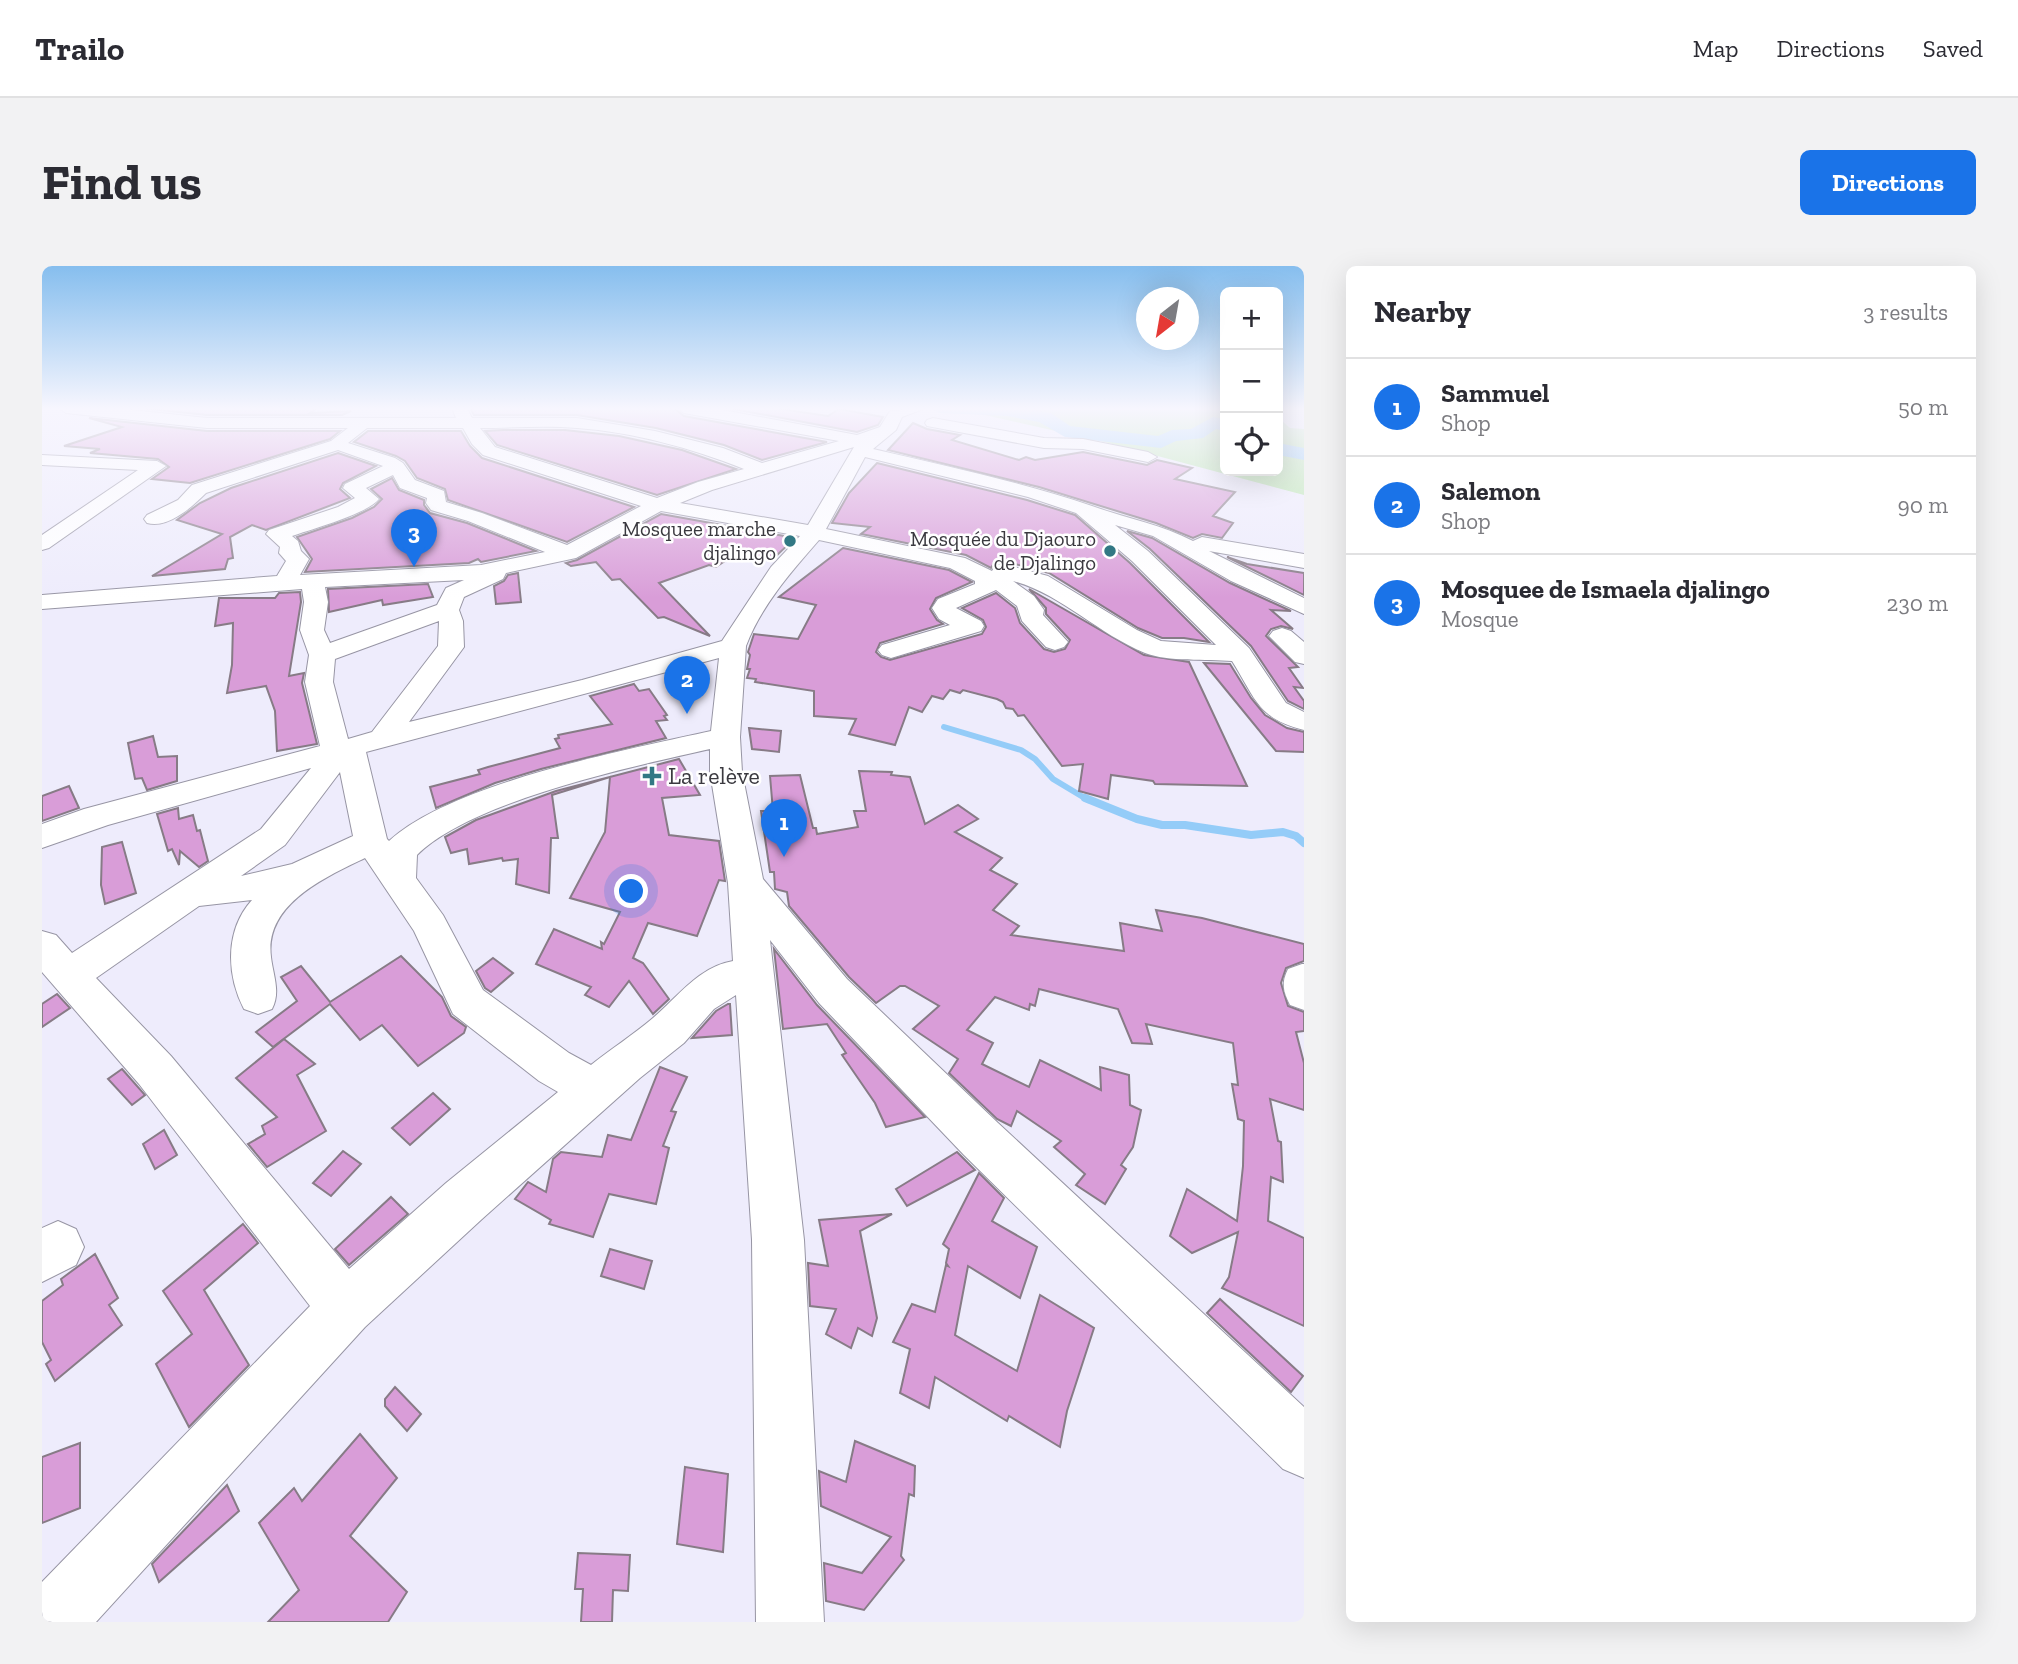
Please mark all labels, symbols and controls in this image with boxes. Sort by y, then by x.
text: Trailo [35,29,124,68]
text: Map [1693,34,1739,63]
text: Directions [1777,34,1885,63]
text: Saved [1923,34,1983,63]
button: Directions [1800,150,1976,215]
text: Find us [42,153,202,212]
north arrow [1136,287,1199,350]
map controls [1220,287,1283,476]
button: + [1220,287,1283,350]
text: Nearby [1374,294,1471,330]
text: 3 results [1863,298,1948,326]
button: − [1220,350,1283,413]
text: Sammuel [1441,377,1549,409]
text: 1 [1392,393,1402,421]
text: 50 m [1898,393,1948,421]
text: Shop [1441,409,1491,437]
button: locate [1220,413,1283,476]
text: Salemon [1441,475,1540,507]
text: 2 [1391,491,1403,519]
text: 90 m [1897,491,1948,519]
text: Shop [1441,507,1491,535]
pin: 3 [391,509,437,567]
place label: Mosquee marche djalingo [622,516,776,566]
place label: Mosquée du Djaouro de Djalingo [910,526,1096,576]
marker: Mosquee marche djalingo [782,533,798,549]
marker: Mosquée du Djaouro de Djalingo [1102,543,1118,559]
text: Mosquee de Ismaela djalingo [1441,573,1770,605]
text: 3 [1391,589,1403,617]
text: 230 m [1887,589,1948,617]
text: Mosque [1441,605,1519,633]
pin: 2 [664,656,710,714]
place label: La relève [668,761,760,790]
marker: La relève [642,766,662,786]
pin: 1 [761,799,807,857]
your location [614,874,648,908]

